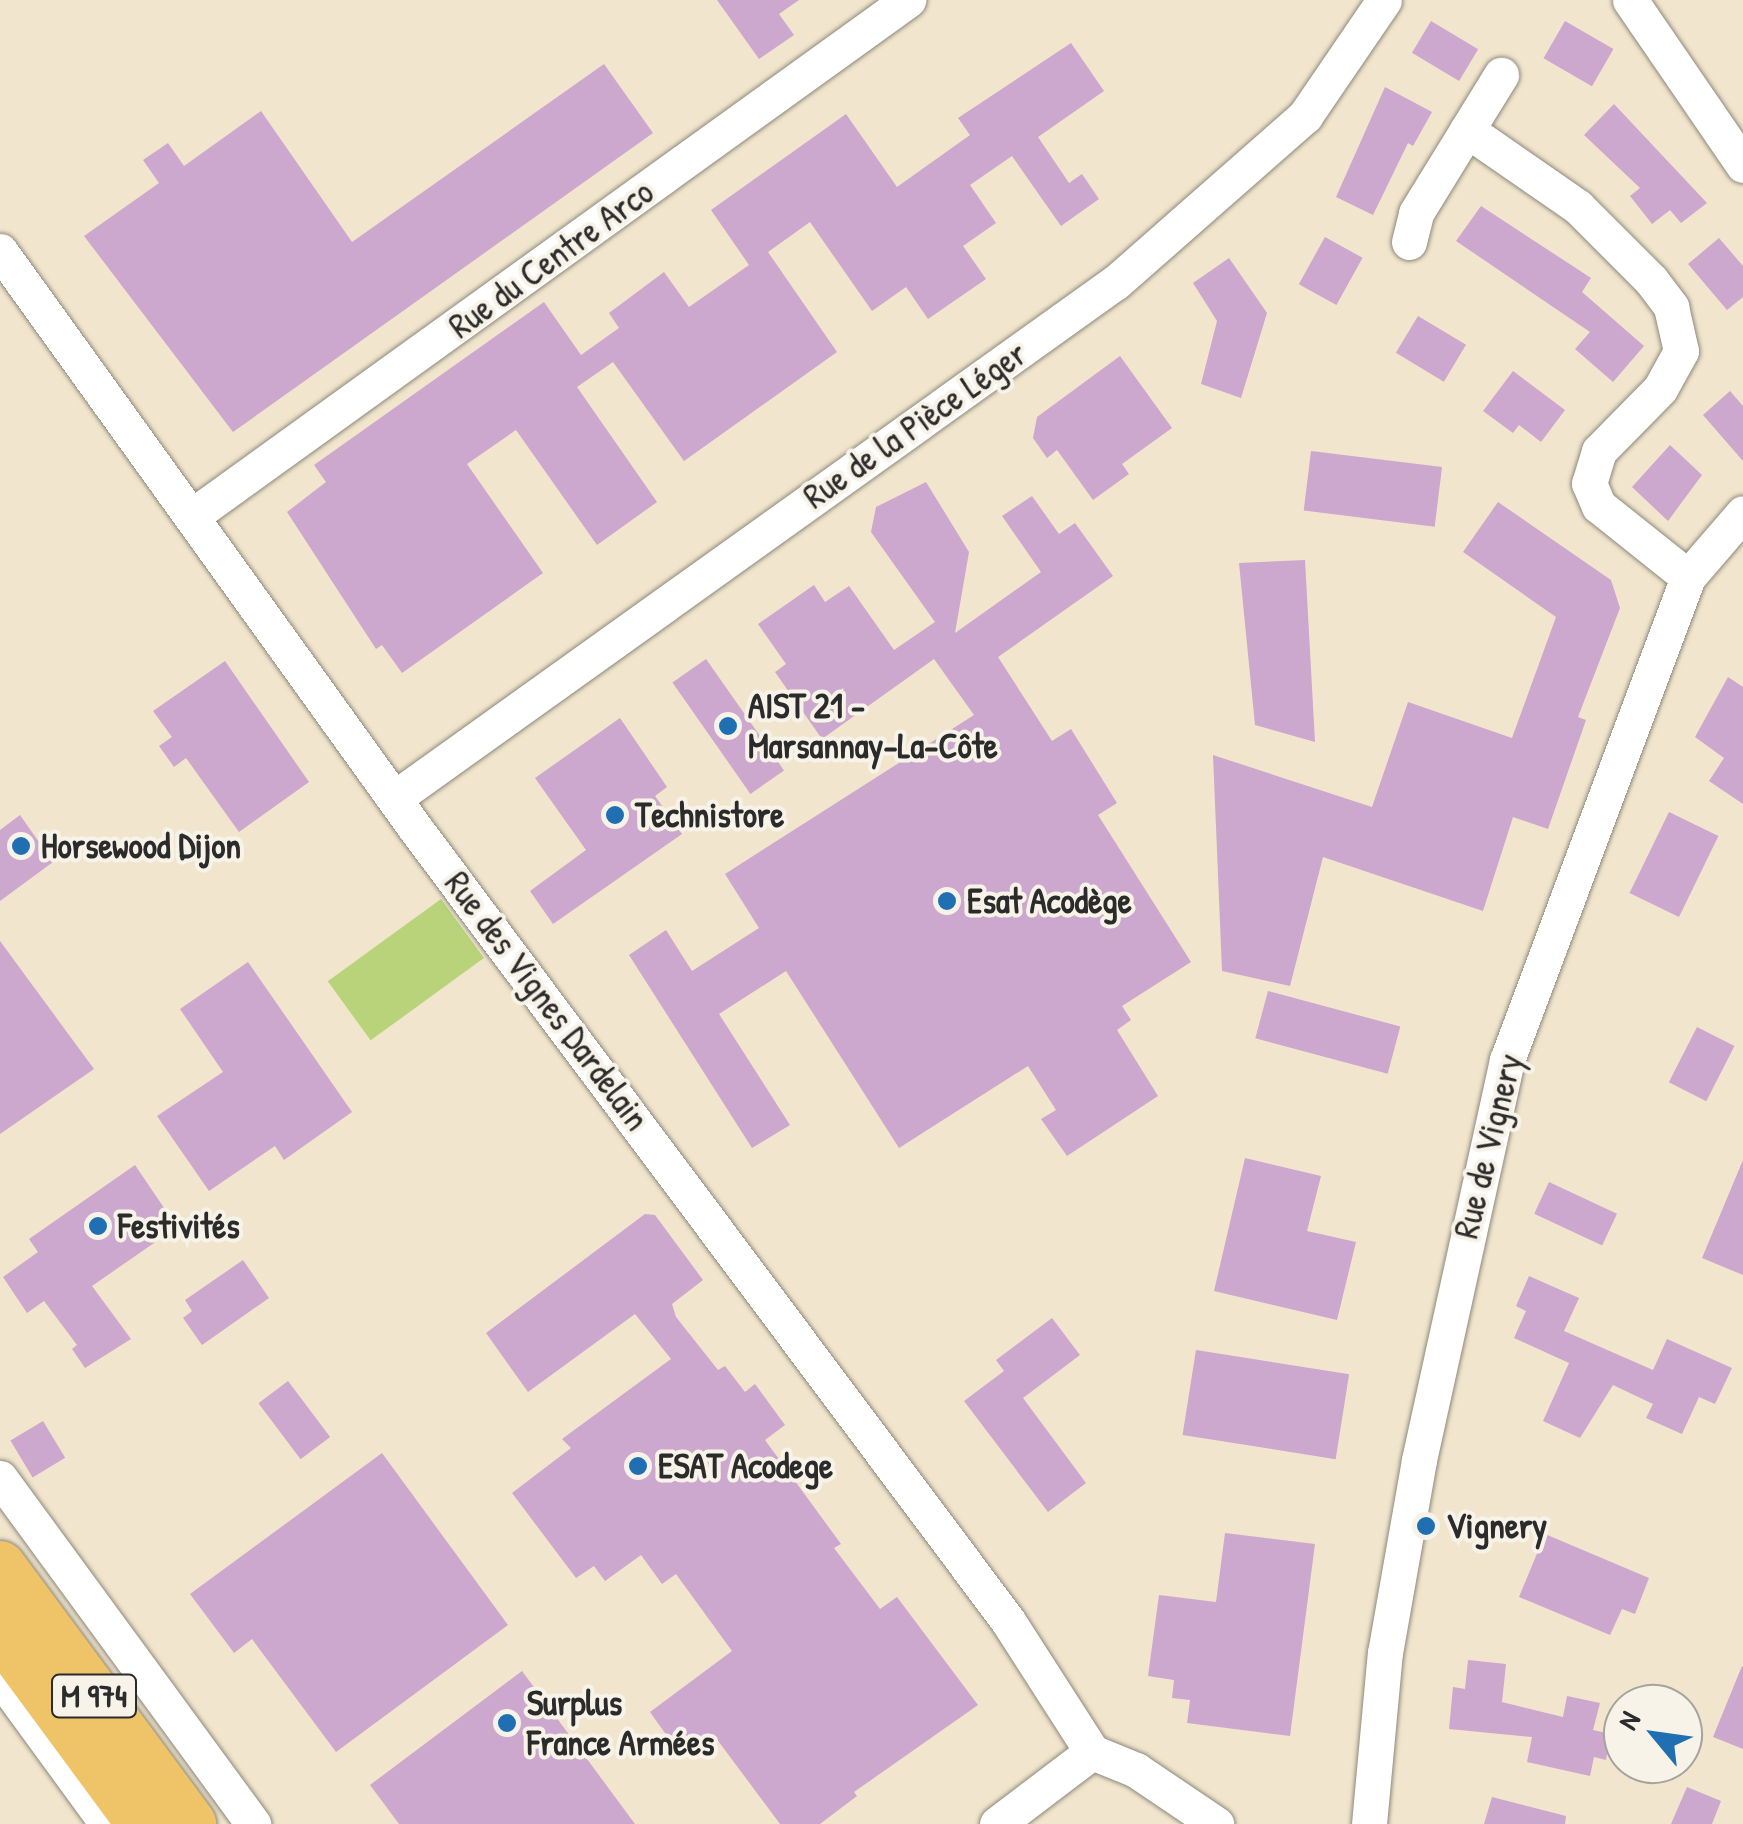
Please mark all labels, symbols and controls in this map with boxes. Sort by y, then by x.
street label: Rue du Centre Arco [441,171,661,347]
street label: Rue de la Pièce Léger [795,332,1035,518]
place label: AIST 21 - Marsannay-La-Côte [748,685,998,767]
marker: AIST 21 - Marsannay-La-Côte [717,715,739,737]
place label: Technistore [635,794,784,836]
marker: Technistore [604,804,626,826]
place label: Horsewood Dijon [41,825,241,867]
marker: Horsewood Dijon [10,835,32,857]
street label: Rue des Vignes Dardelain [436,863,658,1139]
place label: Esat Acodège [967,880,1132,922]
marker: Esat Acodège [936,890,958,912]
street label: Rue de Vignery [1445,1049,1531,1243]
place label: Festivités [118,1205,240,1247]
marker: Festivités [87,1215,109,1237]
place label: ESAT Acodege [658,1445,833,1487]
marker: ESAT Acodege [627,1455,649,1477]
place label: Vignery [1446,1505,1547,1547]
marker: Vignery [1415,1515,1437,1537]
road number: M 974 [49,1669,139,1723]
place label: Surplus France Armées [527,1682,714,1764]
north arrow [1603,1684,1703,1784]
text: N [1608,1705,1649,1736]
marker: Surplus France Armées [496,1712,518,1734]

